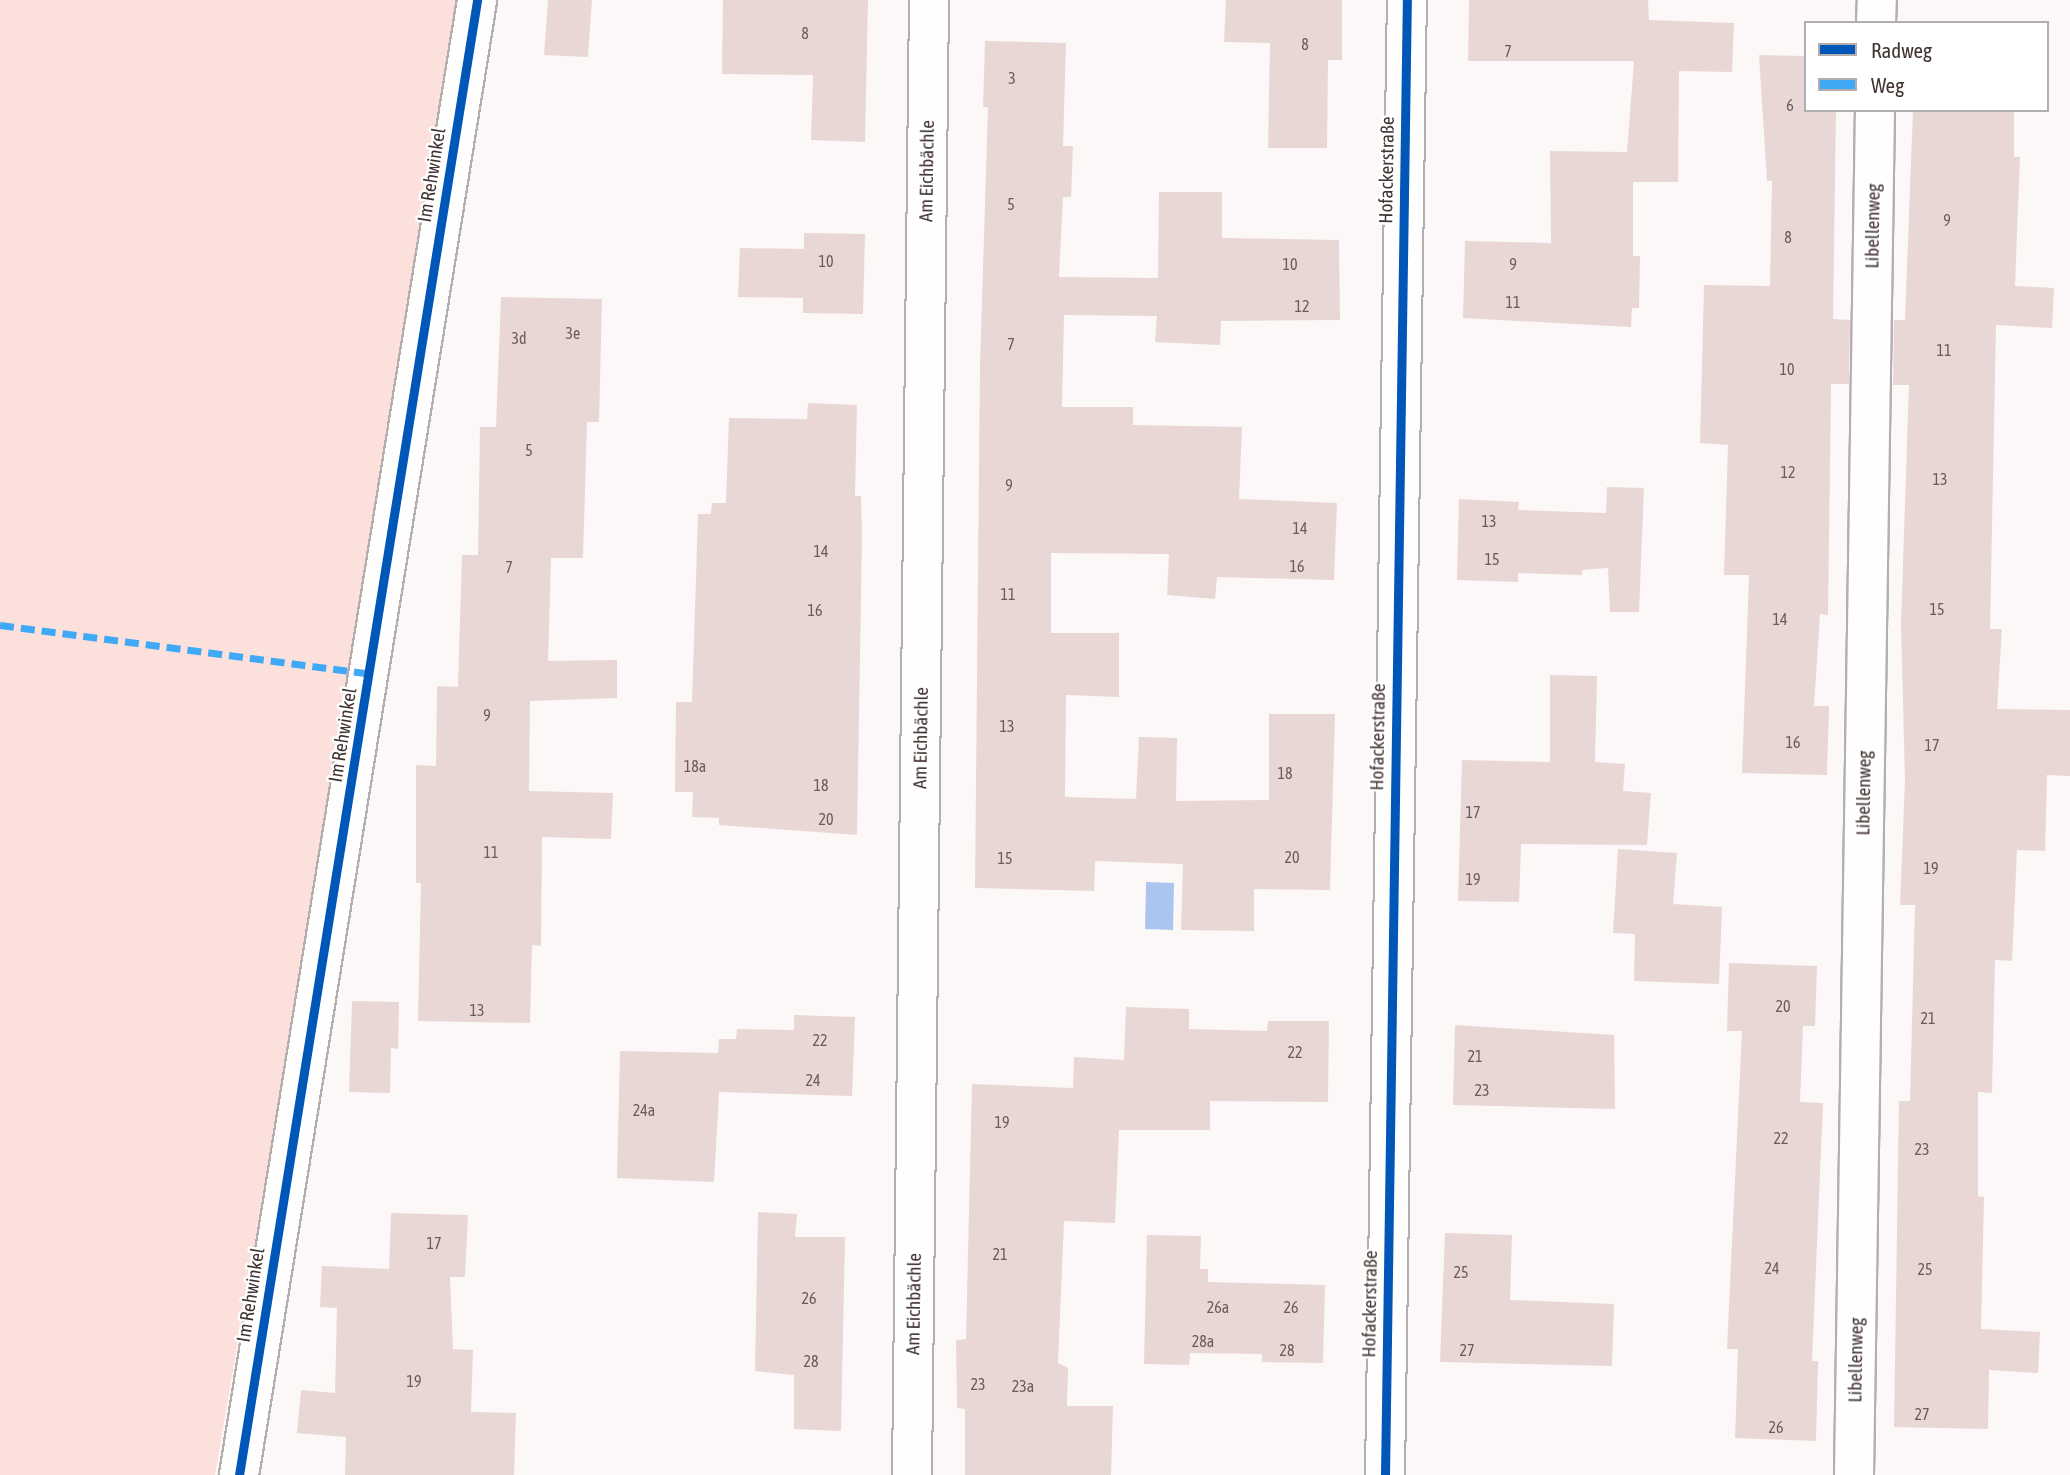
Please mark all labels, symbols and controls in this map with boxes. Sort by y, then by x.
legend [1804,21,2049,112]
house number: 8 [801,23,809,43]
house number: 8 [1301,34,1309,54]
text: Radweg [1871,38,1932,62]
house number: 7 [1504,41,1512,61]
house number: 3 [1008,68,1016,88]
text: Weg [1871,73,1904,97]
house number: 6 [1786,95,1794,115]
street label: Hofackerstraße [1375,116,1399,224]
street label: Am Eichbächle [915,120,939,222]
street label: Im Rehwinkel [413,126,451,224]
street label: Libellenweg [1861,183,1885,269]
house number: 5 [1007,194,1015,214]
house number: 9 [1943,210,1951,230]
house number: 8 [1784,227,1792,247]
house number: 10 [818,251,834,271]
house number: 10 [1282,254,1298,274]
house number: 9 [1509,254,1517,274]
house number: 11 [1505,292,1521,312]
house number: 12 [1294,296,1310,316]
house number: 3e [566,323,580,343]
house number: 3d [511,328,527,348]
house number: 7 [1007,334,1015,354]
house number: 11 [1936,340,1952,360]
house number: 10 [1779,359,1795,379]
house number: 5 [525,440,533,460]
house number: 12 [1780,462,1796,482]
house number: 13 [1932,469,1948,489]
house number: 9 [1005,475,1013,495]
house number: 13 [1481,511,1497,531]
house number: 14 [1292,518,1308,538]
house number: 14 [813,541,829,561]
house number: 15 [1484,549,1500,569]
house number: 16 [1289,556,1305,576]
house number: 7 [505,557,513,577]
house number: 11 [1000,584,1016,604]
house number: 15 [1929,599,1945,619]
house number: 16 [807,600,823,620]
house number: 14 [1772,609,1788,629]
street label: Hofackerstraße [1366,683,1390,791]
street label: Im Rehwinkel [324,686,362,784]
street label: Am Eichbächle [909,687,933,789]
house number: 9 [483,705,491,725]
house number: 13 [999,716,1015,736]
house number: 16 [1785,732,1801,752]
house number: 17 [1924,735,1940,755]
street label: Libellenweg [1852,750,1876,836]
house number: 18a [684,756,706,776]
house number: 18 [1277,763,1293,783]
house number: 18 [813,775,829,795]
house number: 17 [1465,802,1481,822]
house number: 20 [818,809,834,829]
house number: 11 [483,842,499,862]
house number: 20 [1284,847,1300,867]
house number: 15 [997,848,1013,868]
house number: 19 [1923,858,1939,878]
house number: 19 [1465,869,1481,889]
house number: 20 [1775,996,1791,1016]
house number: 13 [469,1000,485,1020]
house number: 21 [1920,1008,1936,1028]
house number: 22 [812,1030,828,1050]
house number: 22 [1287,1042,1303,1062]
house number: 21 [1467,1046,1483,1066]
house number: 24 [805,1070,821,1090]
house number: 23 [1474,1080,1490,1100]
house number: 24a [633,1100,655,1120]
house number: 19 [994,1112,1010,1132]
house number: 22 [1773,1128,1789,1148]
house number: 23 [1914,1139,1930,1159]
house number: 17 [426,1233,442,1253]
house number: 21 [992,1244,1008,1264]
street label: Im Rehwinkel [232,1246,270,1344]
street label: Hofackerstraße [1358,1250,1382,1358]
street label: Am Eichbächle [902,1253,926,1355]
house number: 24 [1764,1258,1780,1278]
house number: 25 [1917,1259,1933,1279]
house number: 25 [1453,1262,1469,1282]
house number: 26 [801,1288,817,1308]
house number: 26a [1207,1297,1229,1317]
house number: 26 [1283,1297,1299,1317]
street label: Libellenweg [1844,1317,1868,1403]
house number: 28a [1192,1331,1214,1351]
house number: 28 [1279,1340,1295,1360]
house number: 27 [1459,1340,1475,1360]
house number: 28 [803,1351,819,1371]
house number: 19 [406,1371,422,1391]
house number: 23 [970,1374,986,1394]
house number: 23a [1012,1376,1034,1396]
house number: 27 [1914,1404,1930,1424]
house number: 26 [1768,1417,1784,1437]

